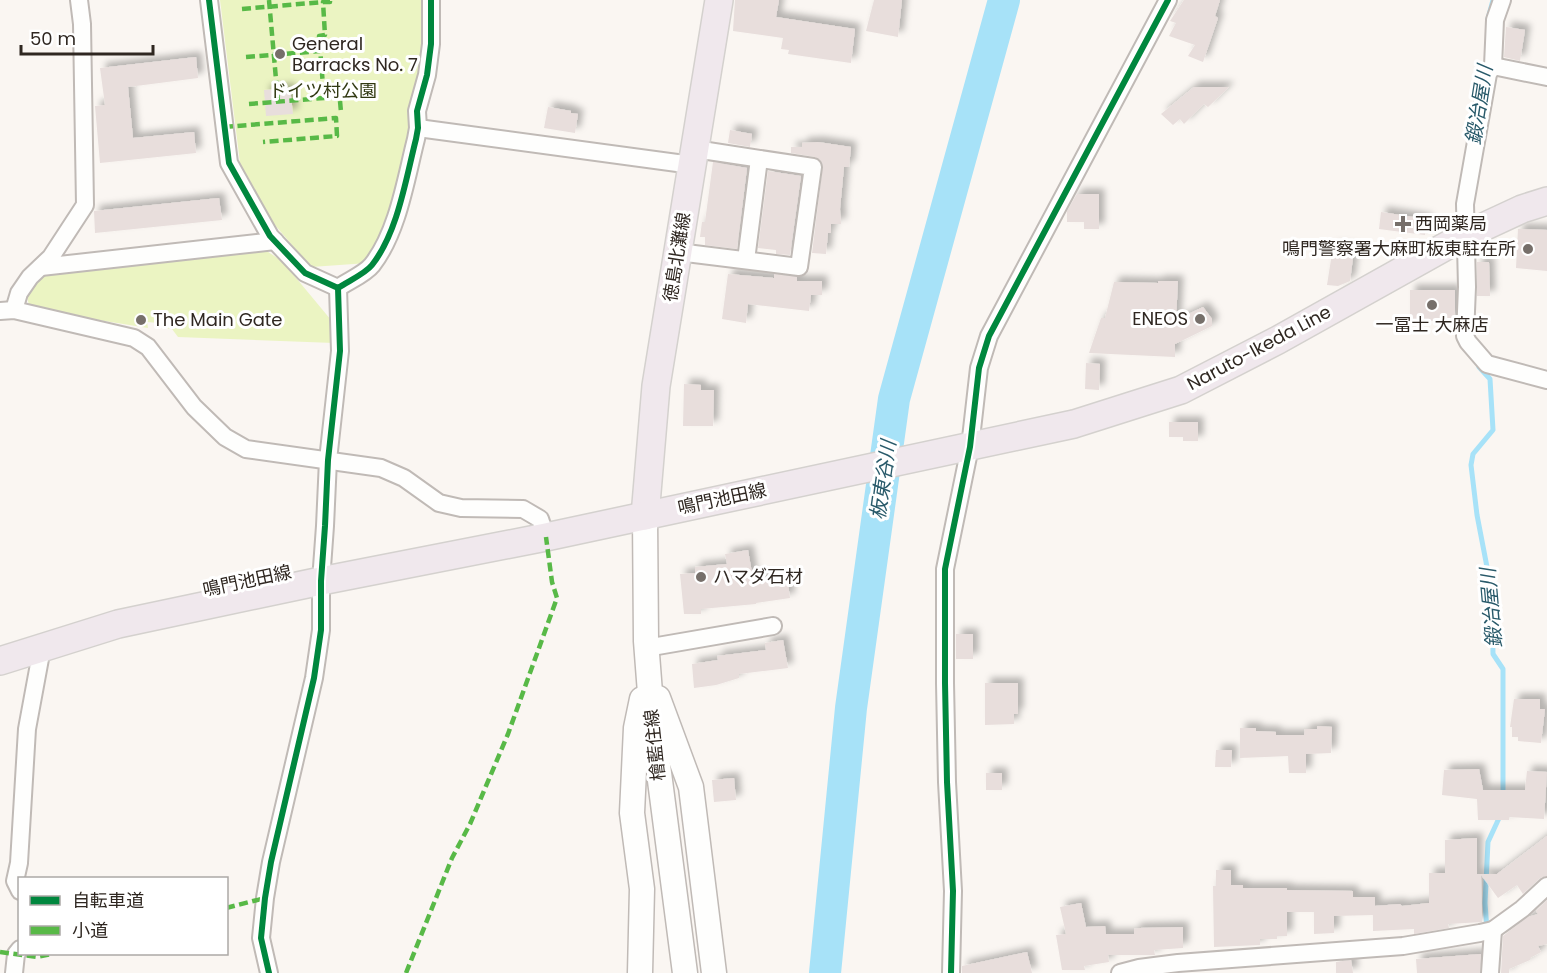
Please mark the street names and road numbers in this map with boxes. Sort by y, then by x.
street label: 徳島北灘線 [657,211,696,303]
street label: Naruto-Ikeda Line [1182,299,1335,396]
street label: 鳴門池田線 [675,477,769,520]
street label: 鳴門池田線 [200,559,294,602]
street label: 檜藍住線 [638,708,671,782]

